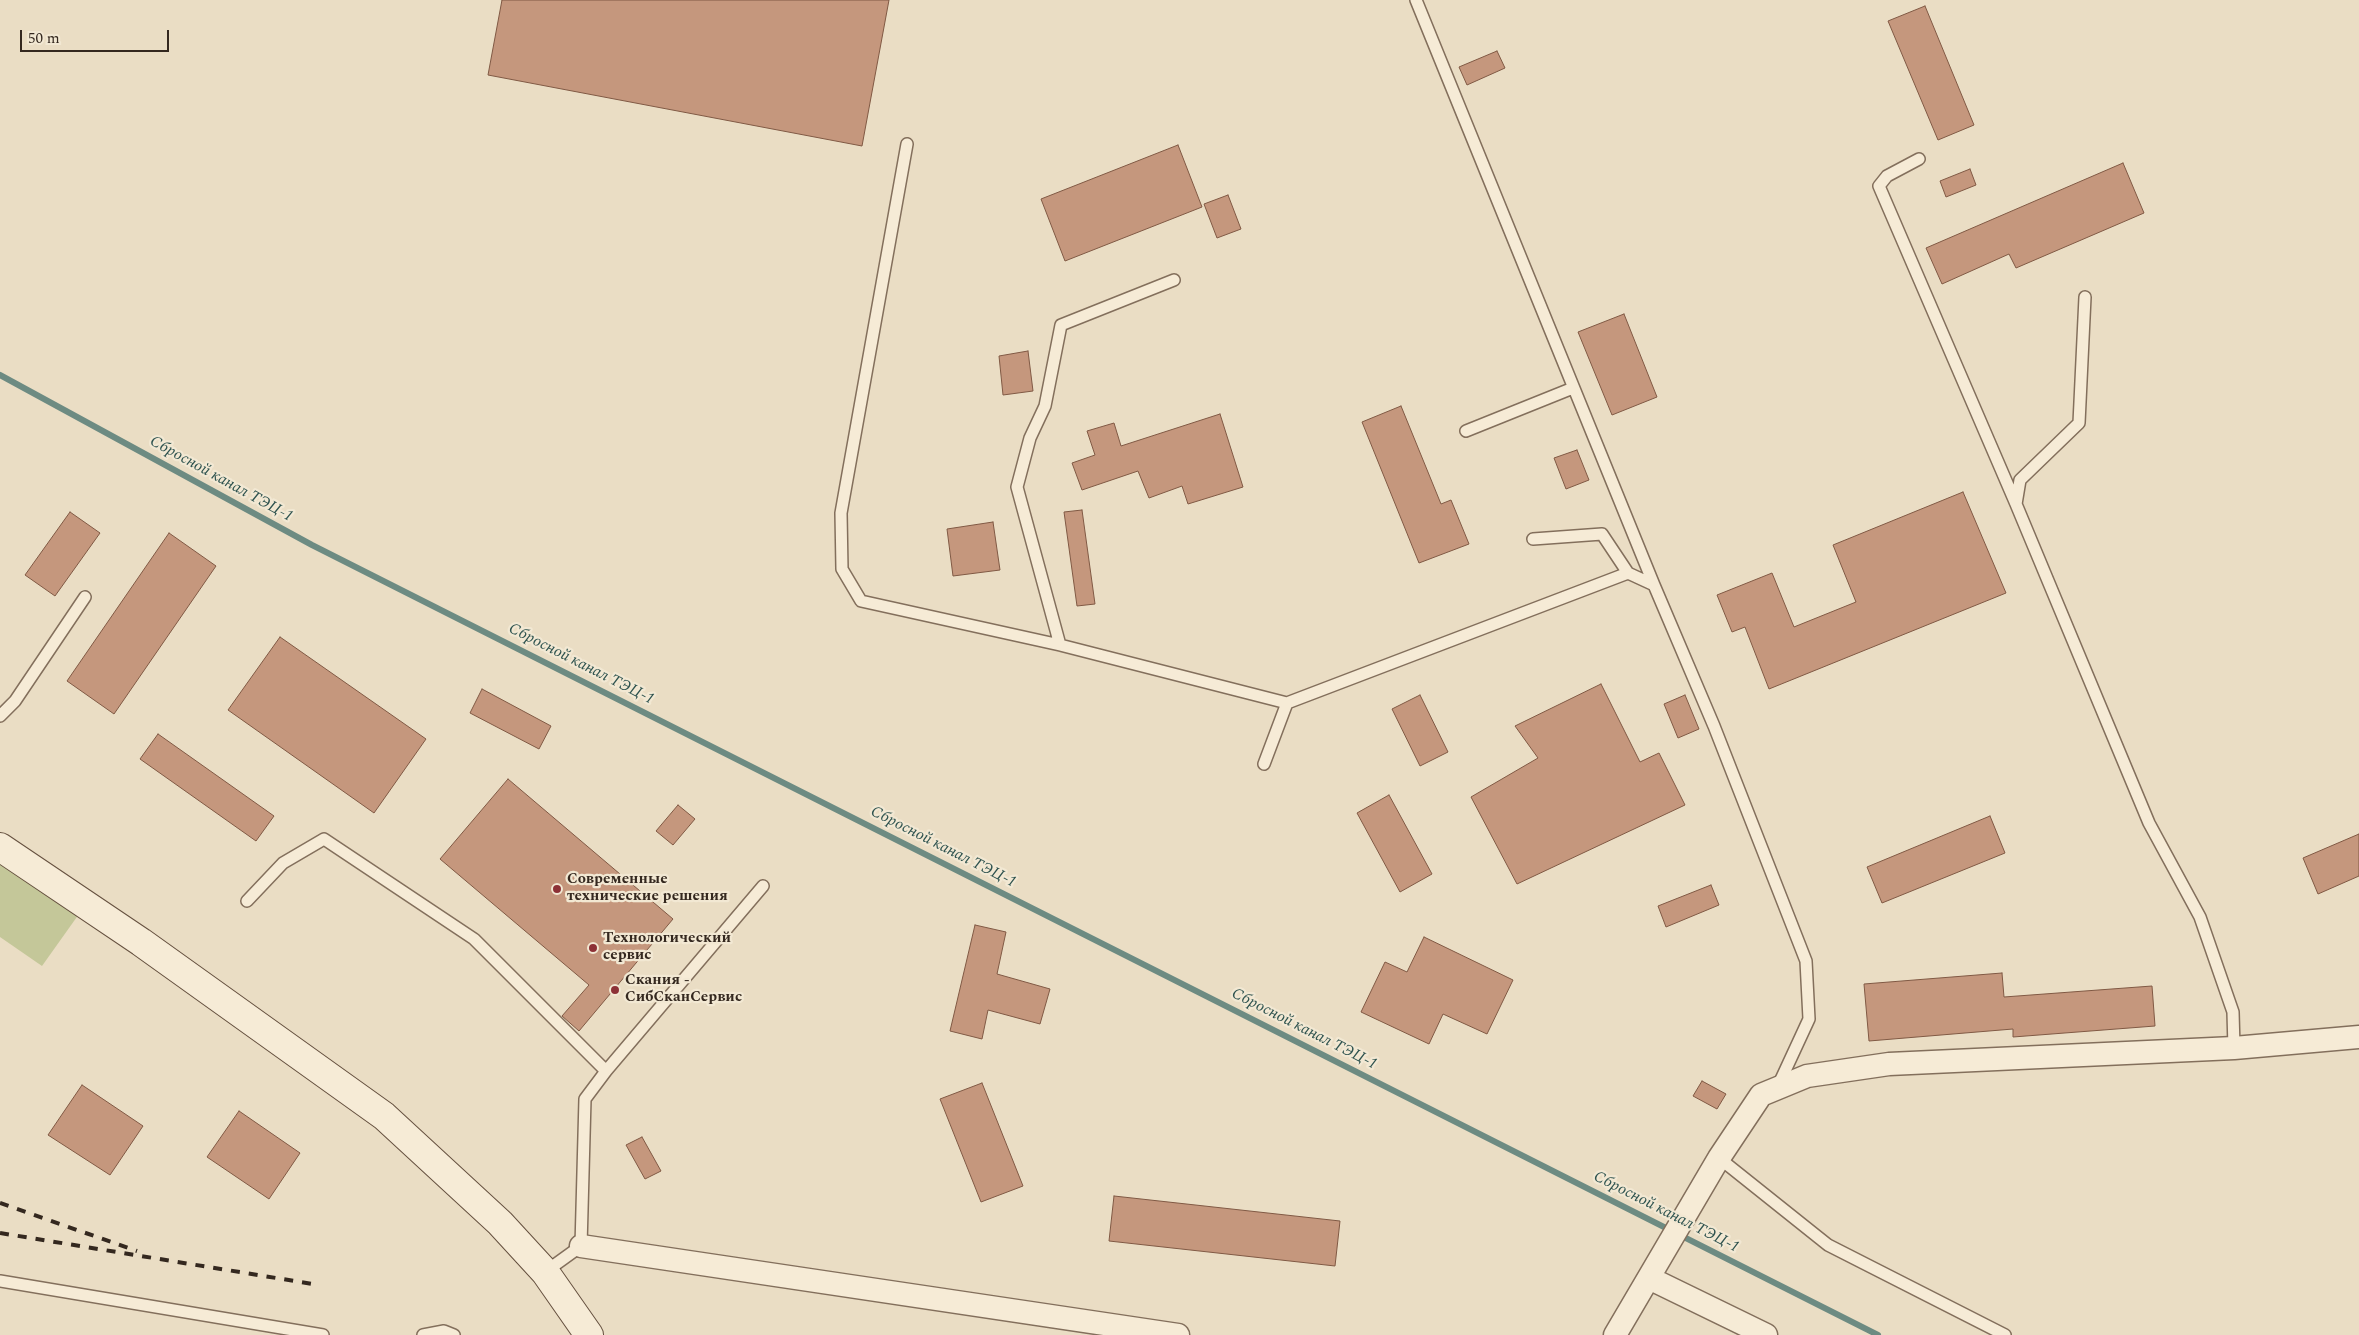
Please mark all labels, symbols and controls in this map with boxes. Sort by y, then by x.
scale bar [22,20,171,52]
text: 50 m [28,27,60,50]
water label: Сбросной канал ТЭЦ-1 [146,433,296,527]
water label: Сбросной канал ТЭЦ-1 [505,620,657,710]
water label: Сбросной канал ТЭЦ-1 [867,803,1019,893]
place label: Современные технические решения [567,871,728,906]
marker: Современные технические решения [551,883,563,895]
place label: Технологический сервис [603,930,731,965]
marker: Технологический сервис [587,942,599,954]
place label: Скания - СибСканСервис [625,972,742,1007]
marker: Скания - СибСканСервис [609,984,621,996]
water label: Сбросной канал ТЭЦ-1 [1228,985,1380,1075]
water label: Сбросной канал ТЭЦ-1 [1590,1168,1742,1258]

